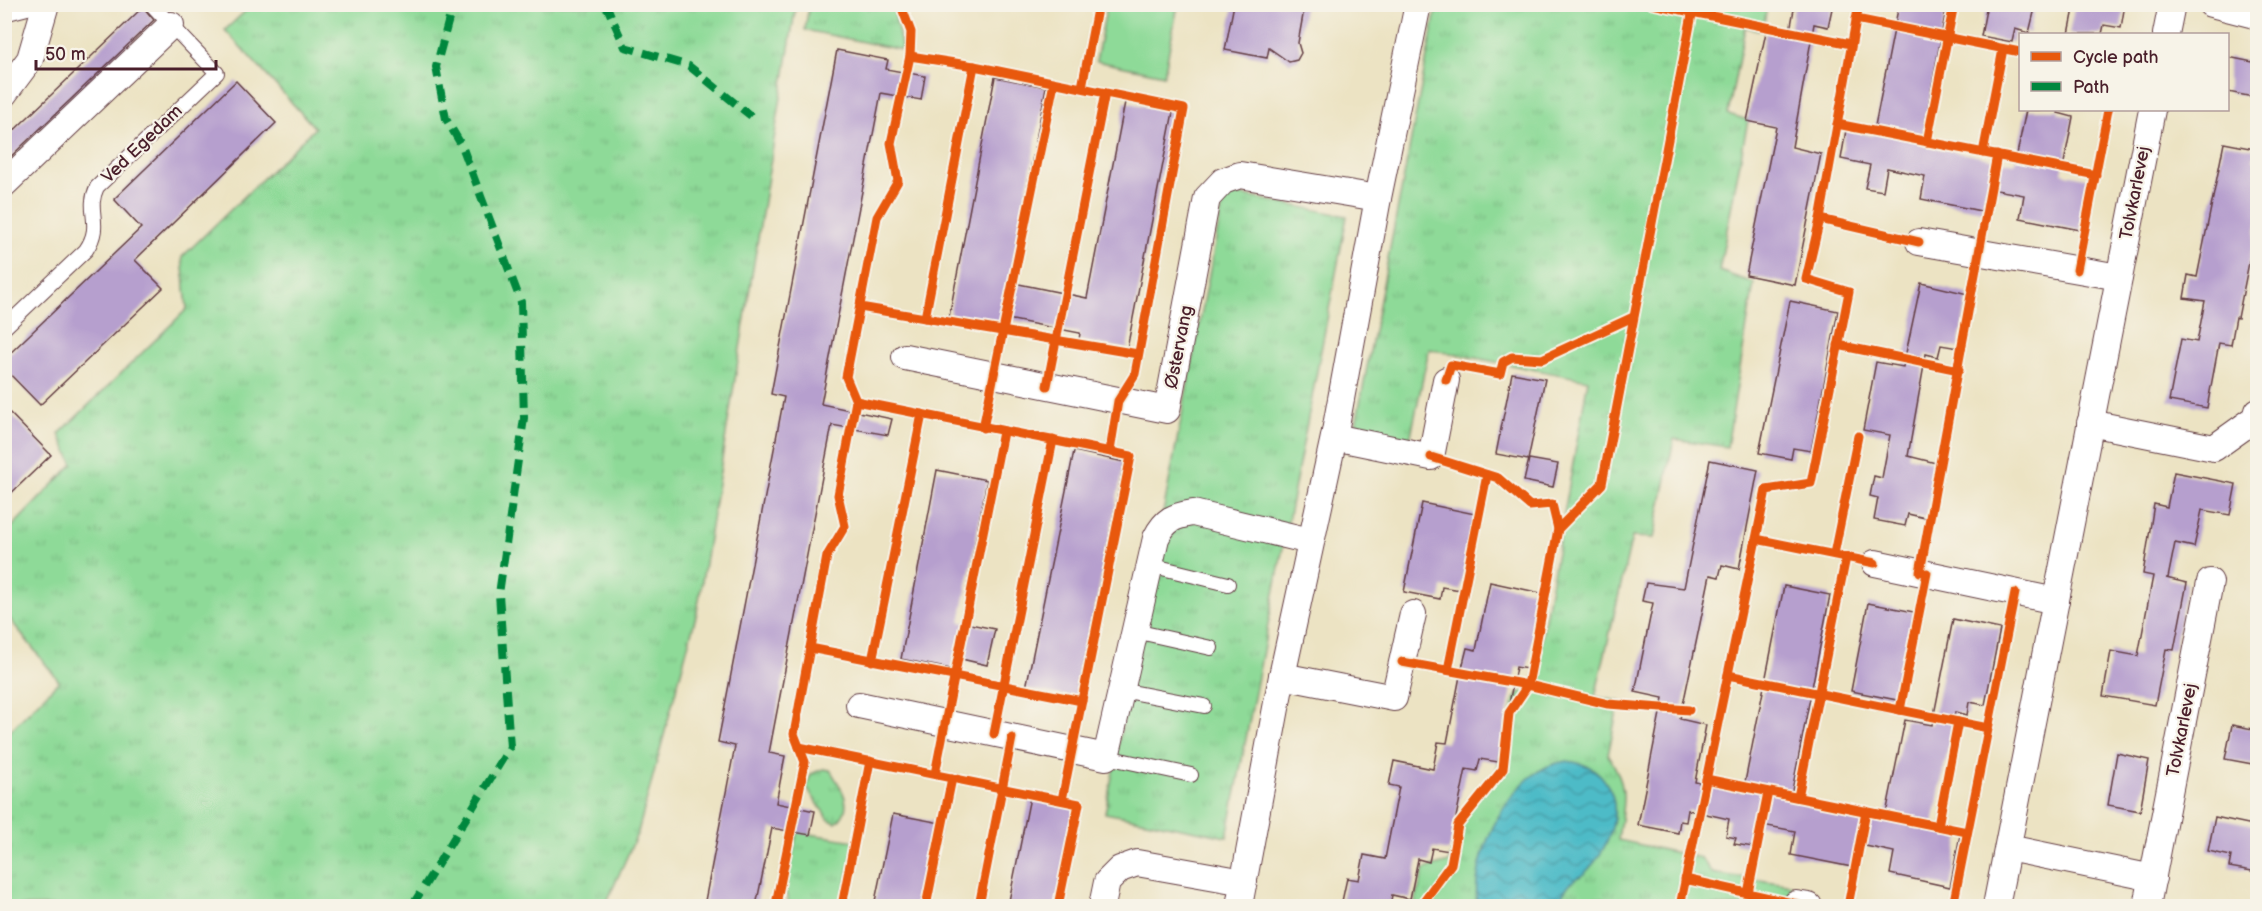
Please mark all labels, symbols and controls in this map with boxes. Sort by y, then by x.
scale bar [36,33,216,71]
legend [2019,33,2229,111]
text: 50 m [45,44,86,65]
text: Cycle path [2073,47,2159,68]
text: Path [2073,77,2109,98]
street label: Ved Egedam [97,100,187,188]
street label: Tolvkarlevej [2116,144,2154,242]
street label: Østervang [1161,304,1197,390]
street label: Tolvkarlevej [2163,681,2201,779]

